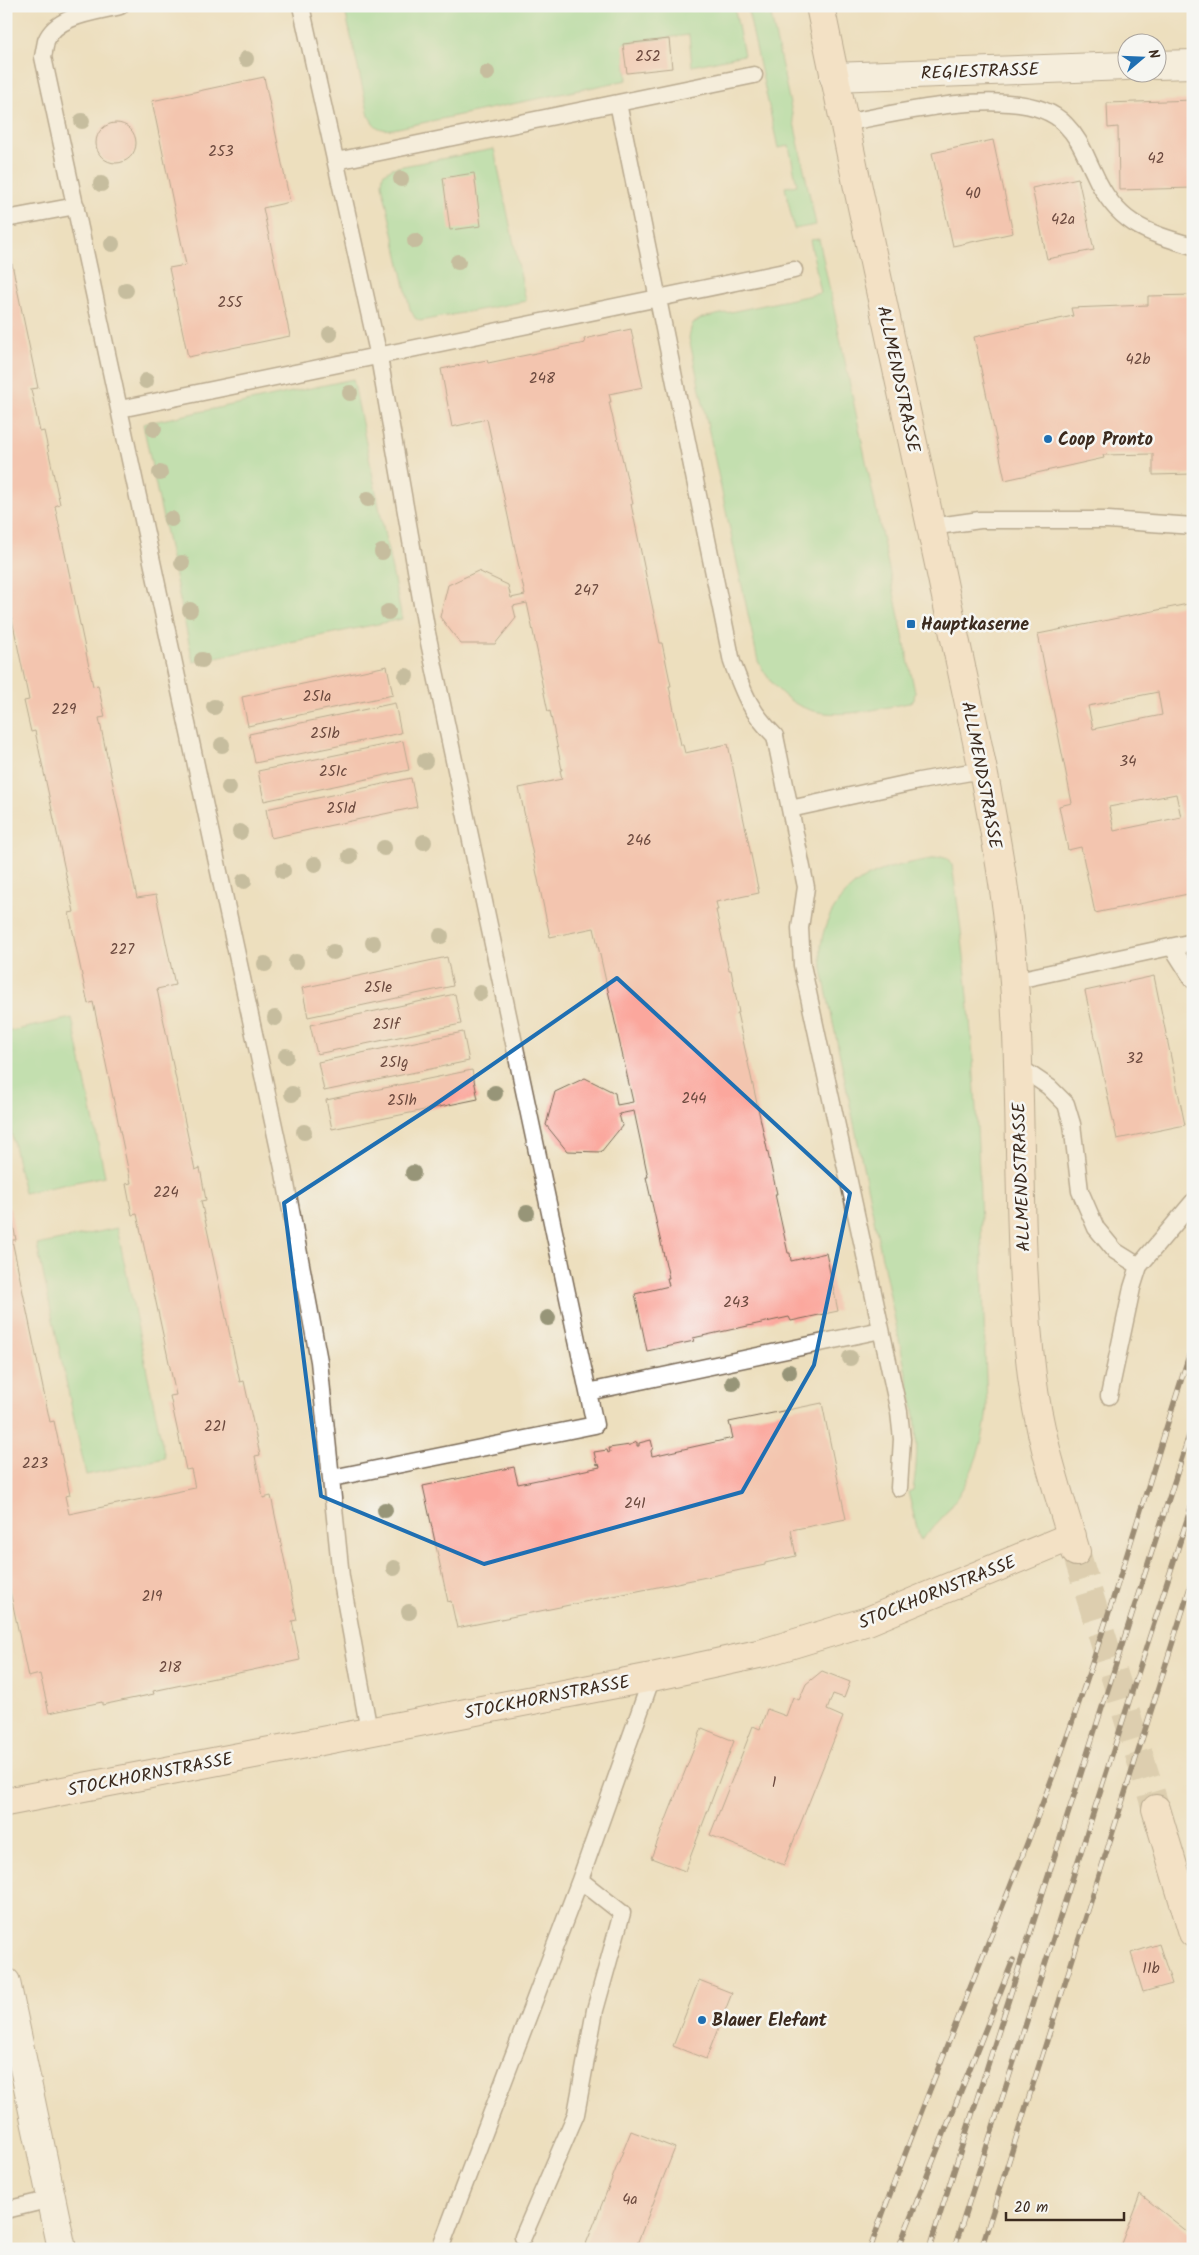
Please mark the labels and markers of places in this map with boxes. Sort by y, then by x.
place label: Coop Pronto [1058,426,1153,455]
marker: Coop Pronto [1042,433,1054,445]
place label: Hauptkaserne [921,611,1029,640]
marker: Hauptkaserne [905,618,917,630]
place label: Blauer Elefant [712,2007,828,2036]
marker: Blauer Elefant [696,2014,708,2026]

